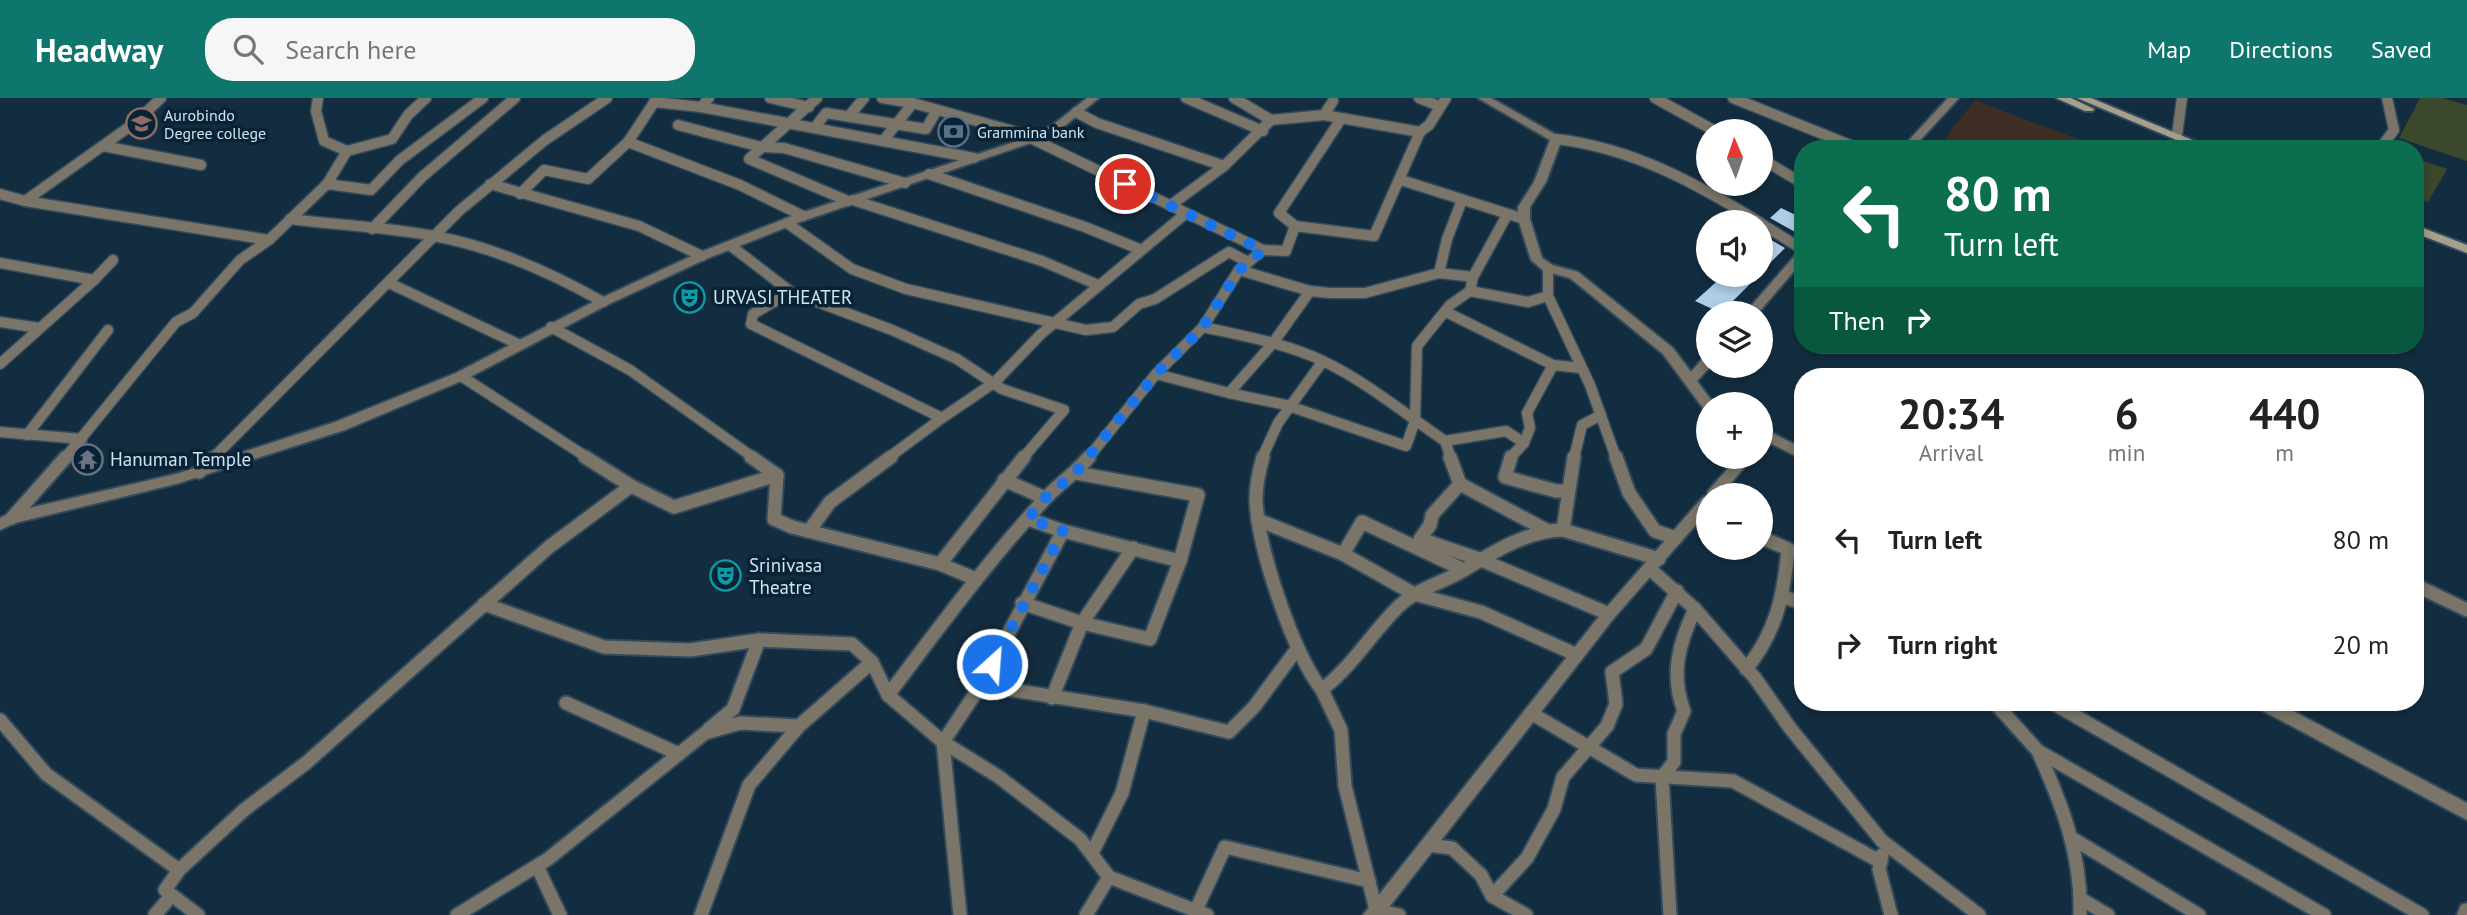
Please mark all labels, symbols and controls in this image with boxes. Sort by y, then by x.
search box [205,18,695,81]
text: Headway [35,28,163,71]
icon: search [229,30,267,68]
text: Search here [285,33,416,66]
text: Map [2147,34,2191,65]
text: Directions [2229,34,2333,65]
text: Saved [2371,34,2432,65]
place label: Aurobindo Degree college [164,105,266,143]
school or university icon: Aurobindo Degree college [124,107,158,141]
bank icon: Grammina bank [937,115,971,149]
north arrow [1696,119,1773,196]
map controls [1696,119,1773,560]
place label: Grammina bank [977,122,1085,142]
pin [1095,154,1155,214]
text: 80 m [1944,161,2051,225]
icon: arrive [1106,165,1144,203]
icon: left [1829,168,1920,259]
button: sound [1696,210,1773,287]
text: Turn left [1944,223,2059,265]
theatre icon: URVASI THEATER [673,280,707,314]
place label: URVASI THEATER [713,285,852,309]
button: layers [1696,301,1773,378]
icon: right [1899,301,1937,339]
text: Then [1829,304,1885,337]
text: 20:34 [1898,386,2004,441]
text: 6 [2115,386,2138,441]
text: 440 [2249,386,2320,441]
button: + [1696,392,1773,469]
text: Arrival [1919,438,1983,467]
text: min [2108,438,2145,467]
text: m [2275,438,2294,467]
temple icon: Hanuman Temple [70,442,104,476]
place label: Hanuman Temple [110,447,251,471]
button: − [1696,483,1773,560]
icon: left [1829,521,1867,559]
text: Turn left [1888,523,1982,556]
text: 80 m [2333,523,2389,556]
place label: Srinivasa Theatre [749,553,822,599]
theatre icon: Srinivasa Theatre [709,559,743,593]
icon: right [1829,626,1867,664]
position arrow [955,627,1029,701]
text: Turn right [1888,628,1997,661]
text: 20 m [2333,628,2389,661]

